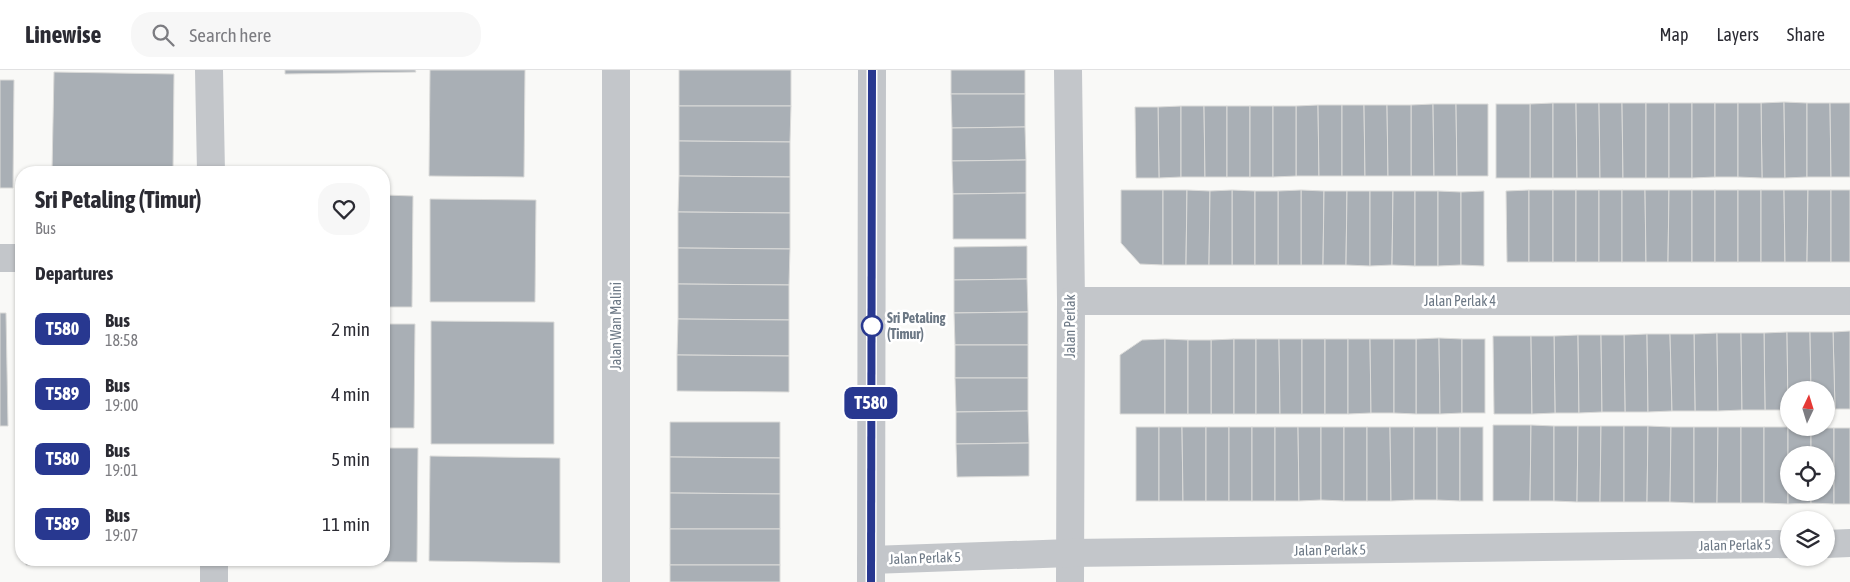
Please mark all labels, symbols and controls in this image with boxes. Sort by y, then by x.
search box [131,12,481,57]
text: Linewise [25,21,101,48]
icon: search [149,21,177,49]
text: Search here [189,24,271,46]
text: Map [1659,24,1688,45]
text: Layers [1716,24,1759,45]
text: Share [1787,24,1825,45]
button: heart [318,183,370,235]
text: Sri Petaling (Timur) [35,186,202,213]
text: Bus [35,219,56,237]
text: Departures [35,262,113,284]
street label: Jalan Wan Malini [608,282,624,370]
street label: Jalan Perlak 4 [1424,293,1496,309]
street label: Jalan Perlak [1062,294,1078,358]
text: Bus [105,309,130,331]
place label: Sri Petaling (Timur) [887,310,946,342]
marker: Sri Petaling (Timur) [861,315,883,337]
text: T580 [46,318,79,339]
text: 2 min [331,318,370,340]
text: 18:58 [105,331,138,349]
text: Bus [105,374,130,396]
north arrow [1780,381,1835,436]
map controls [1780,381,1835,566]
text: T589 [46,383,79,404]
text: 4 min [331,383,370,405]
line badge: T580 [836,387,906,419]
text: T580 [854,392,888,413]
text: 19:00 [105,396,138,414]
text: Bus [105,439,130,461]
button: locate [1780,446,1835,501]
text: T580 [46,448,79,469]
text: 5 min [331,448,370,470]
text: 19:01 [105,461,138,479]
text: Bus [105,504,130,526]
button: layers [1780,511,1835,566]
text: T589 [46,513,79,534]
text: 11 min [322,513,370,535]
text: 19:07 [105,526,138,544]
street label: Jalan Perlak 5 [1699,536,1771,554]
street label: Jalan Perlak 5 [1294,541,1366,559]
street label: Jalan Perlak 5 [889,549,961,567]

